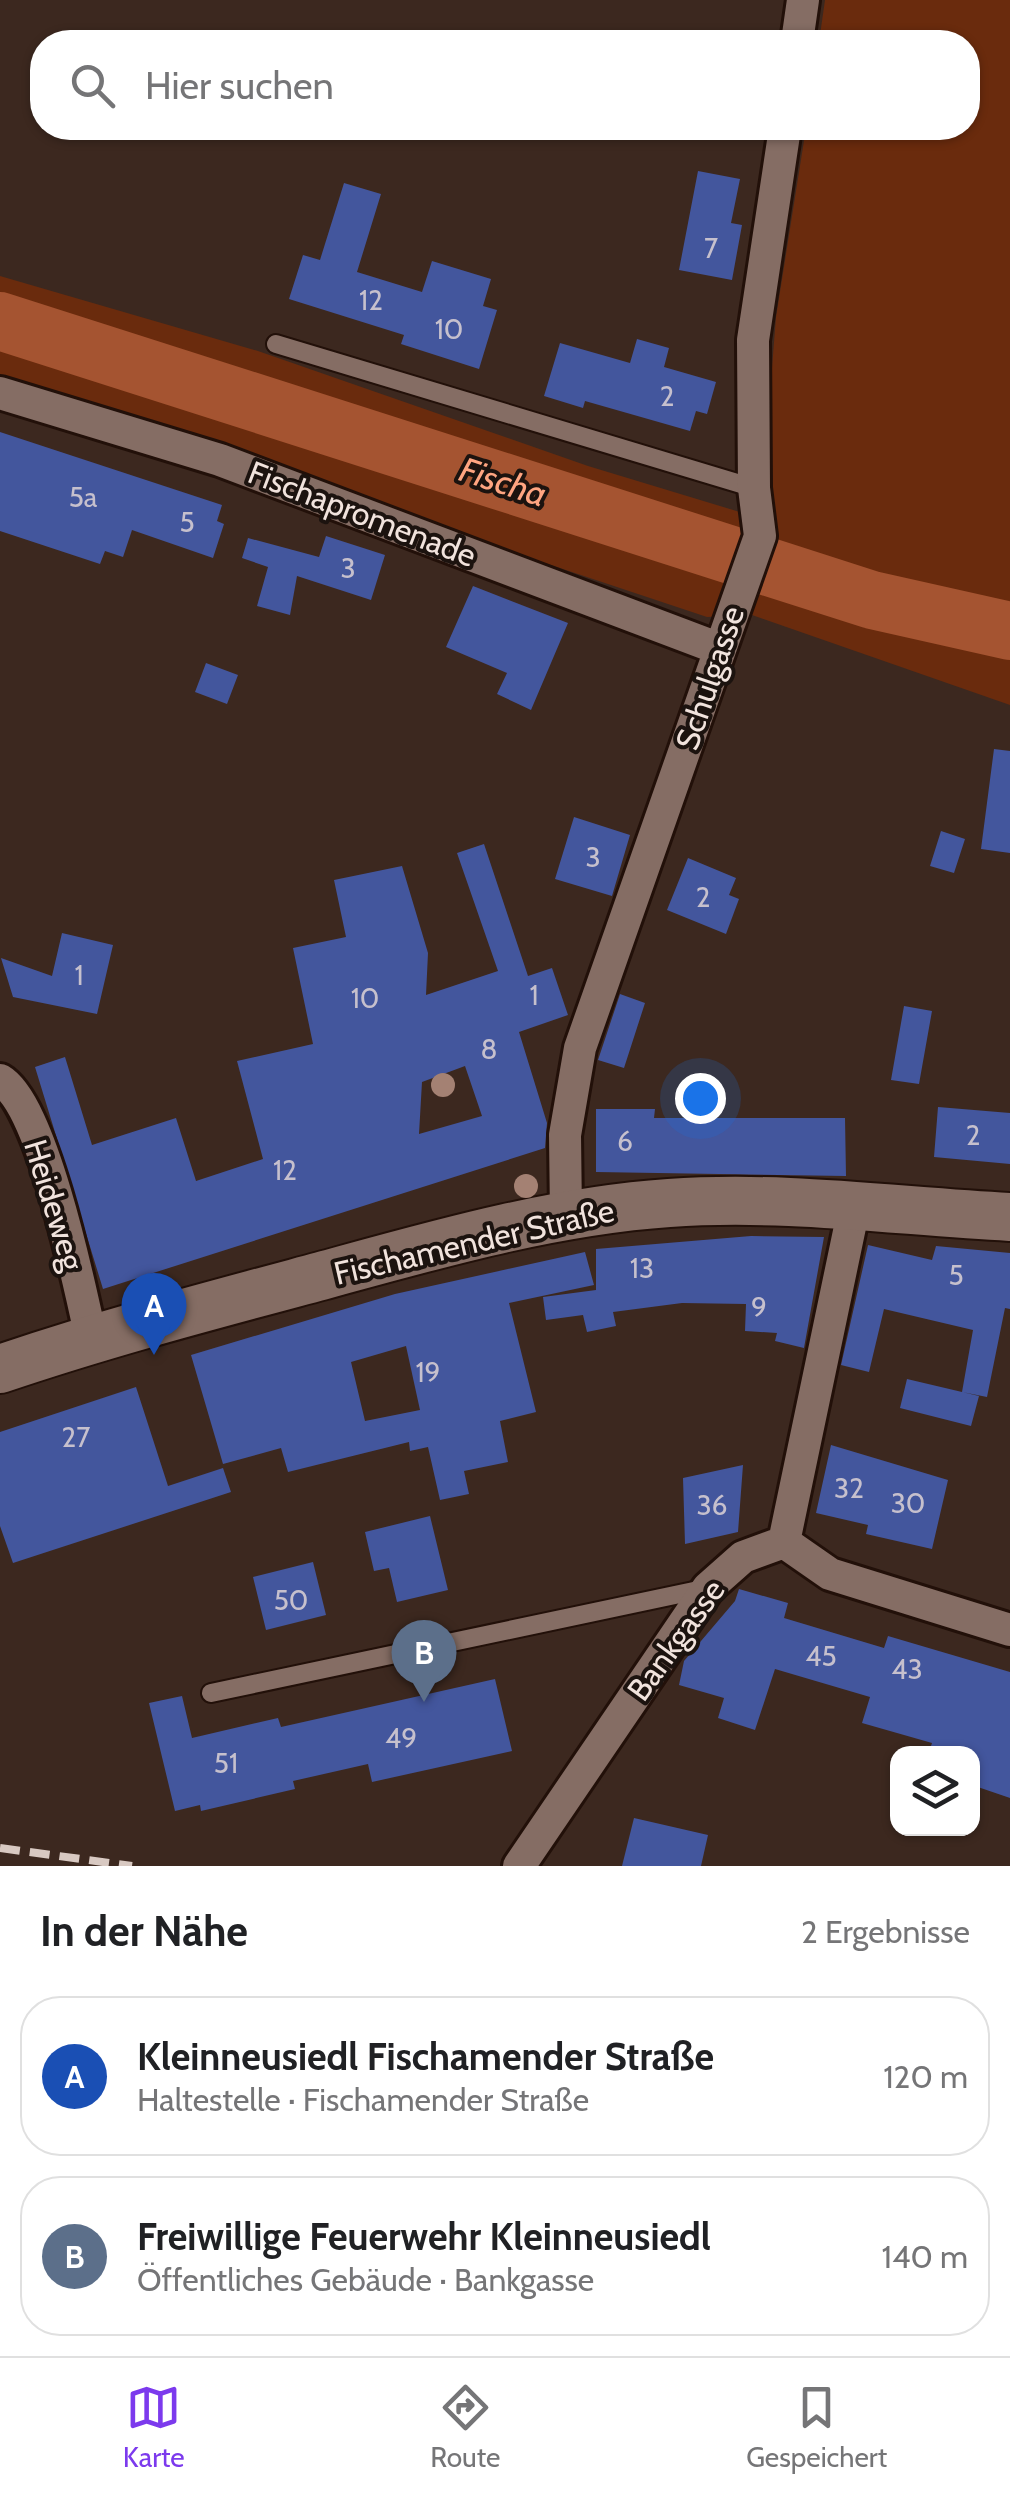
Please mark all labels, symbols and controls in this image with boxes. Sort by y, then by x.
search box [30,30,980,140]
icon: search [65,58,120,113]
text: Hier suchen [145,62,334,109]
house number: 7 [704,231,718,265]
house number: 12 [359,283,383,317]
house number: 10 [435,312,463,346]
house number: 2 [660,379,674,413]
water label: Fischa [454,447,552,516]
street label: Fischapromenade [243,452,482,575]
house number: 5a [69,480,98,514]
house number: 5 [179,505,195,539]
house number: 3 [340,551,356,585]
street label: Schulgasse [667,601,752,755]
house number: 3 [585,840,601,874]
house number: 2 [696,880,710,914]
house number: 1 [74,958,84,992]
house number: 1 [529,978,539,1012]
house number: 10 [351,981,379,1015]
house number: 8 [481,1032,497,1066]
your location [675,1073,726,1124]
house number: 2 [966,1118,980,1152]
house number: 6 [617,1124,633,1158]
street label: Heideweg [16,1135,93,1276]
house number: 12 [273,1153,297,1187]
street label: Fischamender Straße [330,1190,618,1293]
house number: 13 [630,1251,654,1285]
house number: 5 [948,1258,964,1292]
pin: A [122,1272,186,1355]
house number: 9 [751,1290,767,1324]
house number: 19 [415,1355,441,1389]
house number: 27 [62,1420,90,1454]
house number: 32 [834,1471,864,1505]
house number: 30 [891,1486,925,1520]
house number: 36 [696,1488,728,1522]
street label: Bankgasse [619,1571,733,1708]
house number: 50 [274,1583,308,1617]
pin: B [392,1620,456,1702]
house number: 45 [805,1639,837,1673]
house number: 43 [891,1652,923,1686]
house number: 49 [385,1721,417,1755]
house number: 51 [214,1746,238,1780]
map controls [890,1746,980,1836]
button: layers [890,1746,980,1836]
text: In der Nähe [40,1905,248,1957]
text: 2 Ergebnisse [801,1912,970,1951]
text: Kleinneusiedl Fischamender Straße [137,2033,714,2080]
text: A [64,2057,85,2096]
text: 120 m [883,2057,968,2096]
text: Haltestelle · Fischamender Straße [137,2080,589,2119]
text: Freiwillige Feuerwehr Kleinneusiedl [137,2213,711,2260]
text: B [64,2237,85,2276]
text: 140 m [881,2237,968,2276]
text: Öffentliches Gebäude · Bankgasse [137,2260,594,2299]
tab: Karte [123,2380,185,2474]
tab: Route [430,2380,500,2474]
tab: Gespeichert [746,2380,887,2474]

